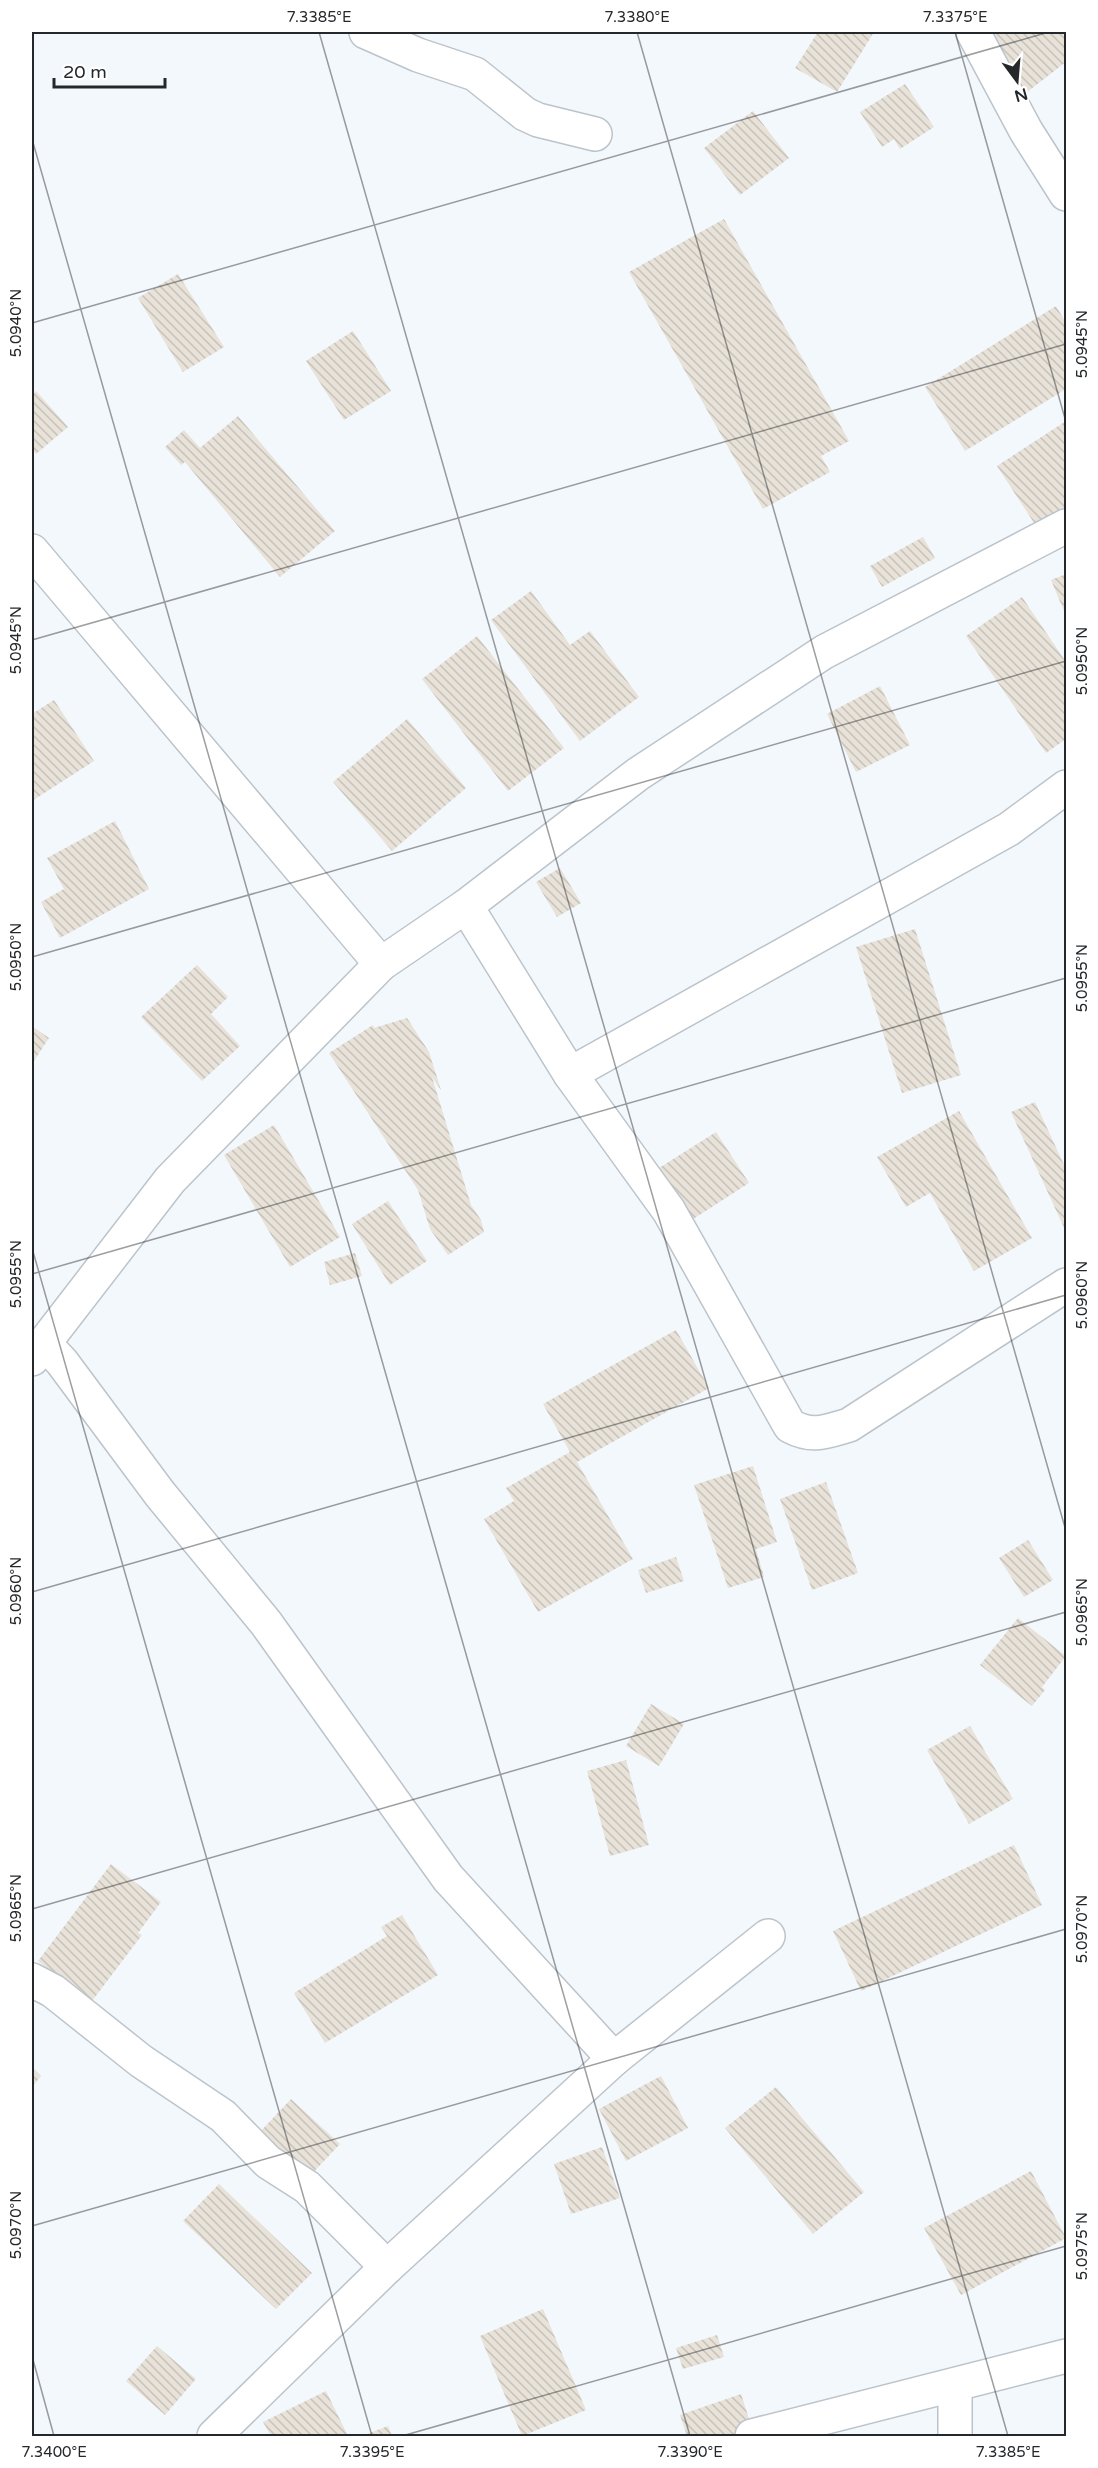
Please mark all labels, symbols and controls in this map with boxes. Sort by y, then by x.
text: 7.3385°E [286,8,352,26]
text: 7.3380°E [604,8,670,26]
text: 7.3375°E [922,8,988,26]
scale bar [54,51,165,89]
north arrow [987,51,1047,111]
text: 20 m [63,61,107,83]
text: N [1012,83,1030,106]
text: 5.0940°N [7,289,25,357]
text: 5.0945°N [1073,310,1091,378]
text: 5.0945°N [7,606,25,674]
text: 5.0950°N [1073,627,1091,695]
text: 5.0950°N [7,923,25,991]
text: 5.0955°N [1073,944,1091,1012]
text: 5.0955°N [7,1240,25,1308]
text: 5.0960°N [1073,1261,1091,1329]
text: 5.0960°N [7,1557,25,1625]
text: 5.0965°N [1073,1578,1091,1646]
text: 5.0965°N [7,1874,25,1942]
text: 5.0970°N [1073,1895,1091,1963]
text: 5.0970°N [7,2191,25,2259]
text: 5.0975°N [1073,2212,1091,2280]
text: 7.3400°E [21,2443,87,2461]
text: 7.3395°E [339,2443,405,2461]
text: 7.3390°E [657,2443,723,2461]
text: 7.3385°E [975,2443,1041,2461]

